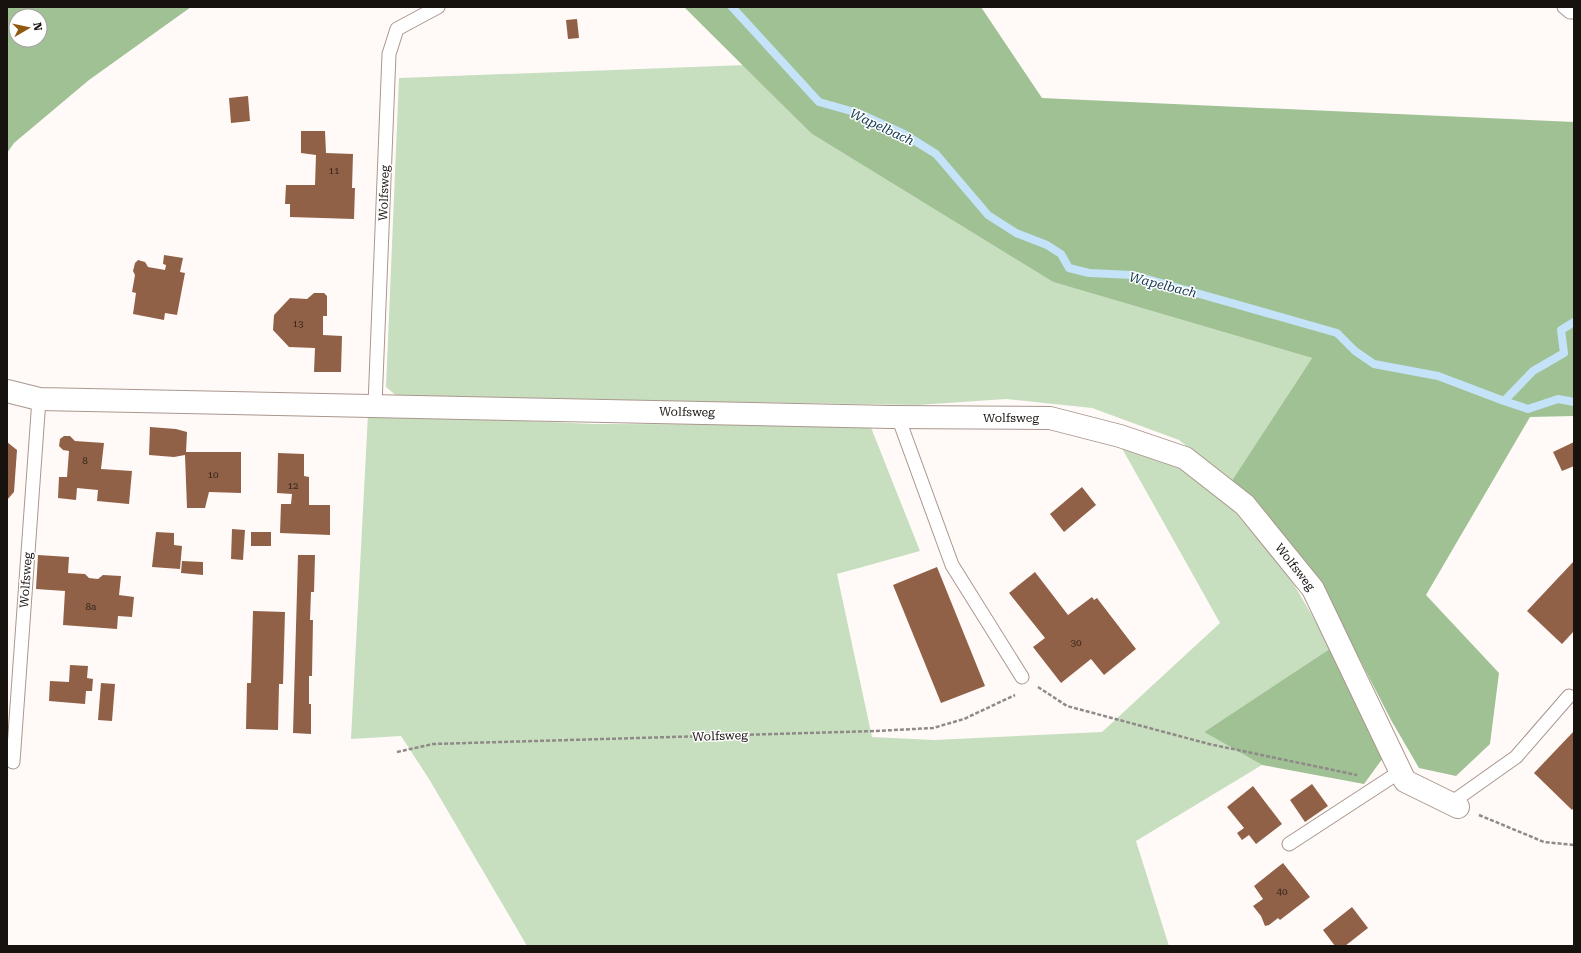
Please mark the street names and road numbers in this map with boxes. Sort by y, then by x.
street label: Wolfsweg [376,165,392,221]
street label: Wolfsweg [659,405,715,419]
street label: Wolfsweg [983,411,1039,425]
street label: Wolfsweg [1272,541,1318,594]
street label: Wolfsweg [17,551,35,608]
street label: Wolfsweg [692,728,748,744]

